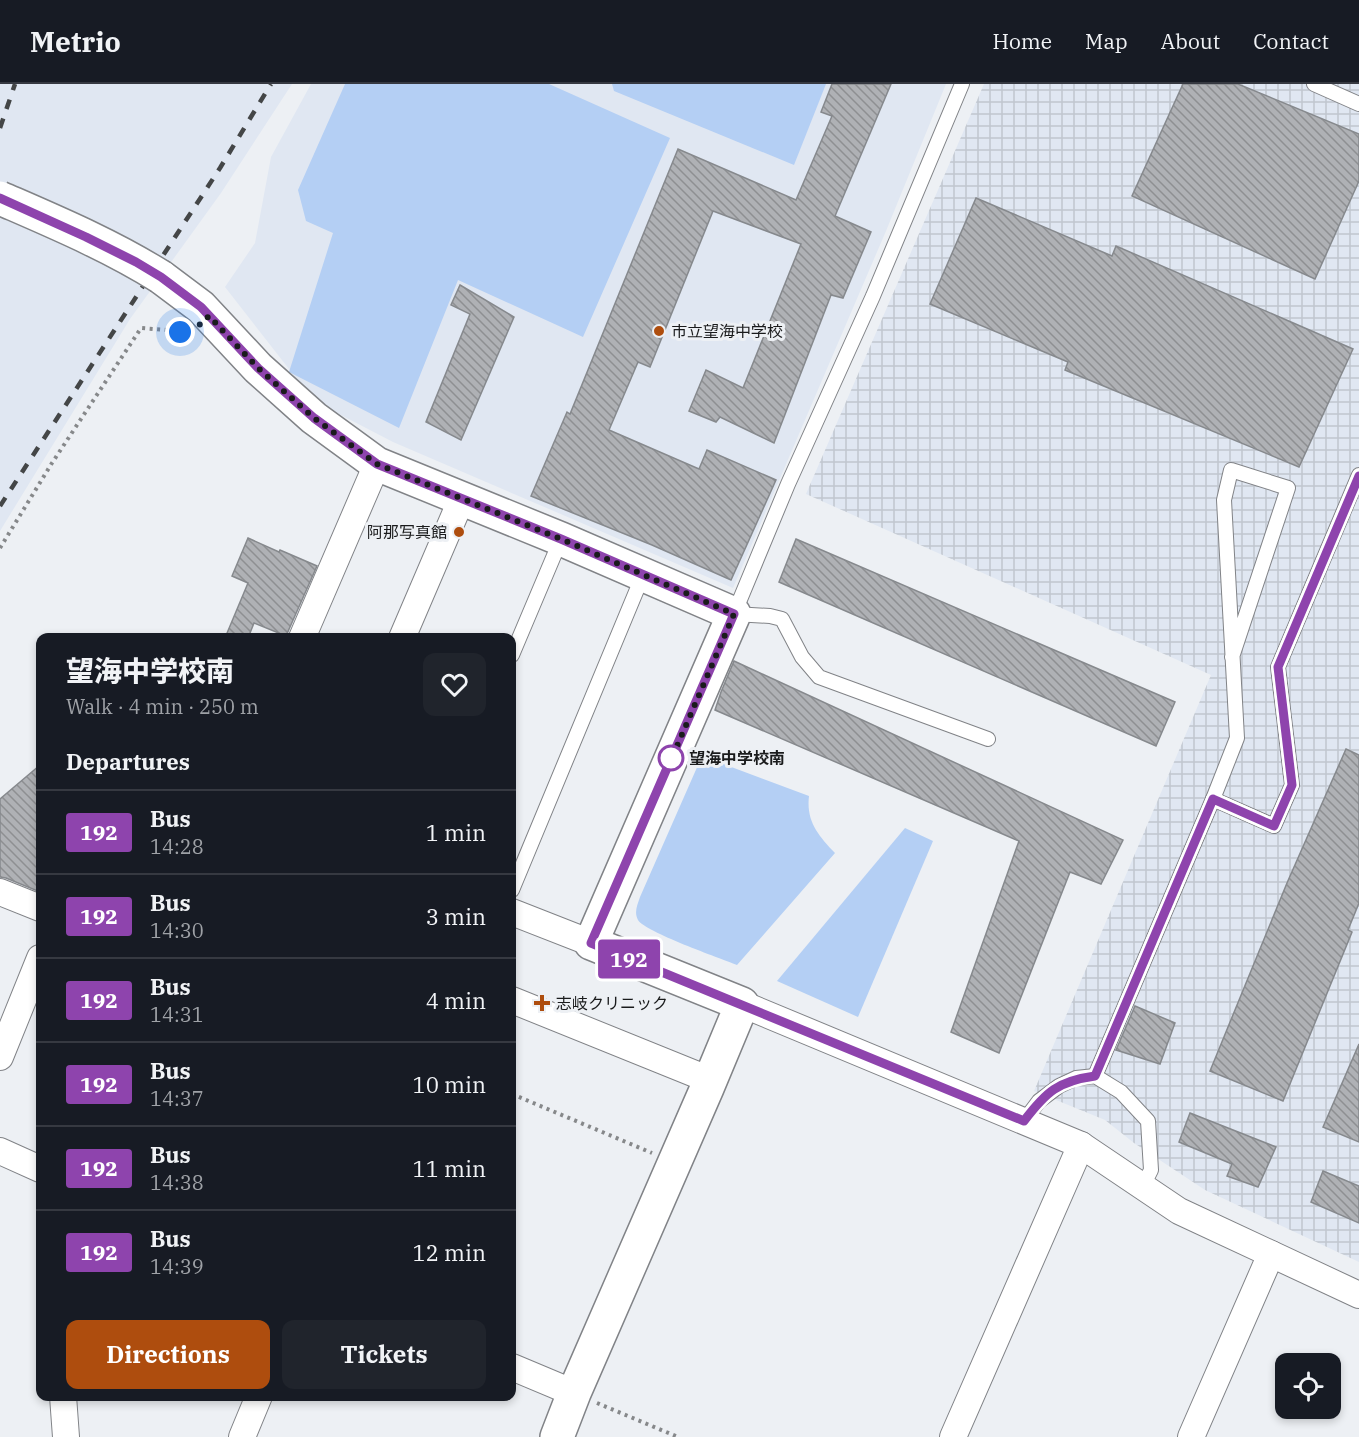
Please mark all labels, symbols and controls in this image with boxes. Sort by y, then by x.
text: Metrio [30,23,121,60]
text: Home [992,27,1052,55]
text: Map [1085,27,1128,55]
text: About [1161,27,1220,55]
text: Contact [1253,27,1329,55]
your location [165,317,195,347]
place label: 市立望海中学校 [671,321,783,341]
marker: 市立望海中学校 [652,324,666,338]
place label: 阿那写真館 [367,522,447,542]
marker: 阿那写真館 [452,525,466,539]
text: 望海中学校南 [66,652,234,689]
button: heart [423,653,486,716]
text: Walk · 4 min · 250 m [66,693,259,720]
marker: 望海中学校南 [658,745,684,771]
text: Departures [66,747,190,776]
place label: 望海中学校南 [689,748,785,768]
text: Bus [150,804,191,833]
text: 192 [80,818,118,846]
text: 1 min [426,818,486,847]
text: 14:28 [150,833,204,860]
text: Bus [150,888,191,917]
text: 192 [80,902,118,930]
text: 3 min [426,902,486,931]
text: 14:30 [150,917,204,944]
line badge: 192 [594,940,664,978]
text: 192 [610,945,648,973]
text: Bus [150,972,191,1001]
text: 192 [80,986,118,1014]
text: 4 min [426,986,486,1015]
place label: 志岐クリニック [556,993,668,1013]
marker: 志岐クリニック [533,994,551,1012]
text: 14:31 [150,1001,204,1028]
text: Bus [150,1056,191,1085]
text: 192 [80,1070,118,1098]
text: 10 min [413,1070,486,1099]
text: 14:37 [150,1085,204,1112]
text: Bus [150,1140,191,1169]
text: 192 [80,1154,118,1182]
text: 11 min [413,1154,486,1183]
text: 14:38 [150,1169,204,1196]
text: Bus [150,1224,191,1253]
text: 192 [80,1238,118,1266]
text: 12 min [413,1238,486,1267]
text: 14:39 [150,1253,204,1280]
button: Directions [66,1320,270,1389]
button: Tickets [282,1320,486,1389]
map controls [1275,1353,1341,1419]
button: locate [1275,1353,1341,1419]

